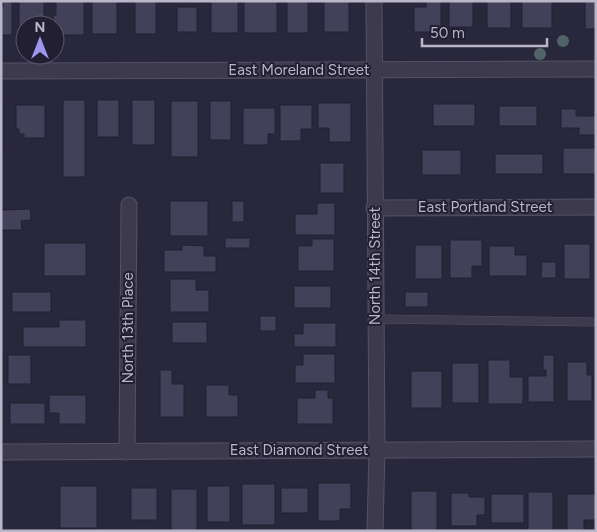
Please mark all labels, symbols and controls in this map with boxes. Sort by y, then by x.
north arrow [15,15,65,65]
scale bar [422,15,547,47]
text: N [35,19,45,36]
text: 50 m [430,24,465,42]
street label: East Moreland Street [228,61,370,79]
street label: East Portland Street [418,198,553,216]
street label: North 14th Street [366,206,384,325]
street label: North 13th Place [119,272,137,384]
street label: East Diamond Street [230,441,369,459]

